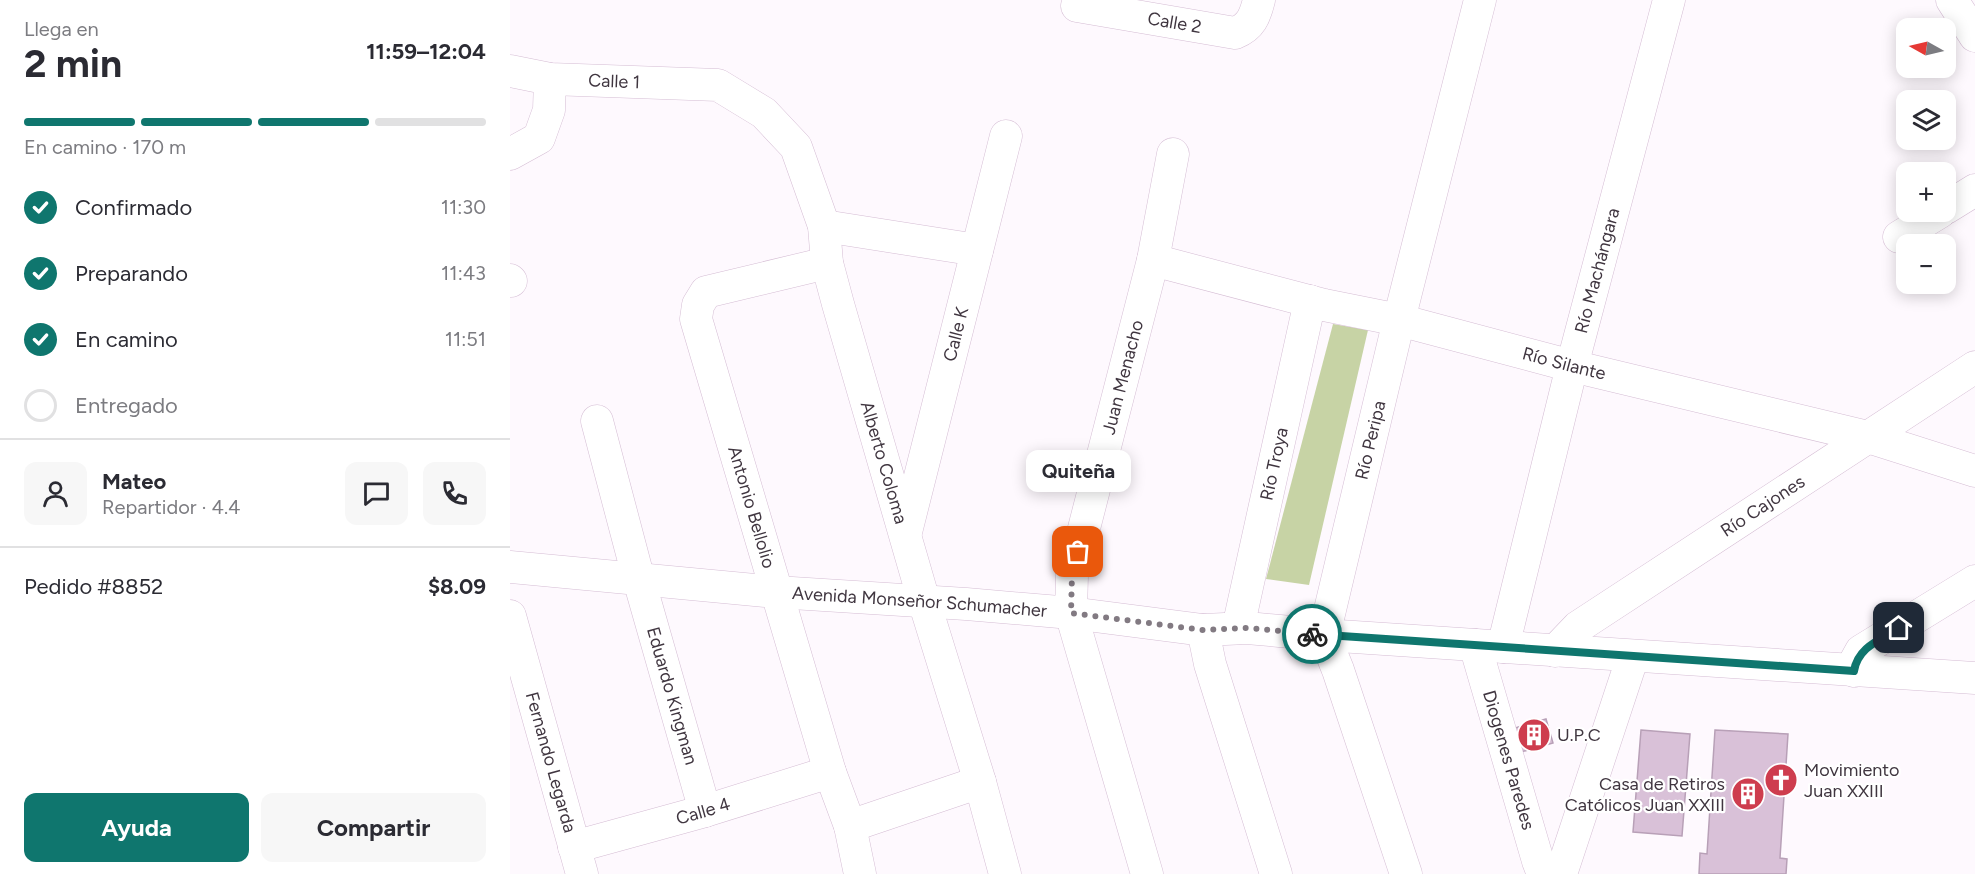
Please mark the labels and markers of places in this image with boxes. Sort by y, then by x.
callout: Quiteña [1026,450,1130,492]
pin [1052,526,1103,577]
pin [1873,602,1924,653]
building icon: U.P.C [1516,717,1552,753]
place label: U.P.C [1557,724,1601,746]
place label: Movimiento Juan XXIII [1804,759,1900,802]
church icon: Movimiento Juan XXIII [1763,762,1799,798]
place label: Casa de Retiros Católicos Juan XXIII [1565,773,1725,816]
building icon: Casa de Retiros Católicos Juan XXIII [1730,776,1766,812]

